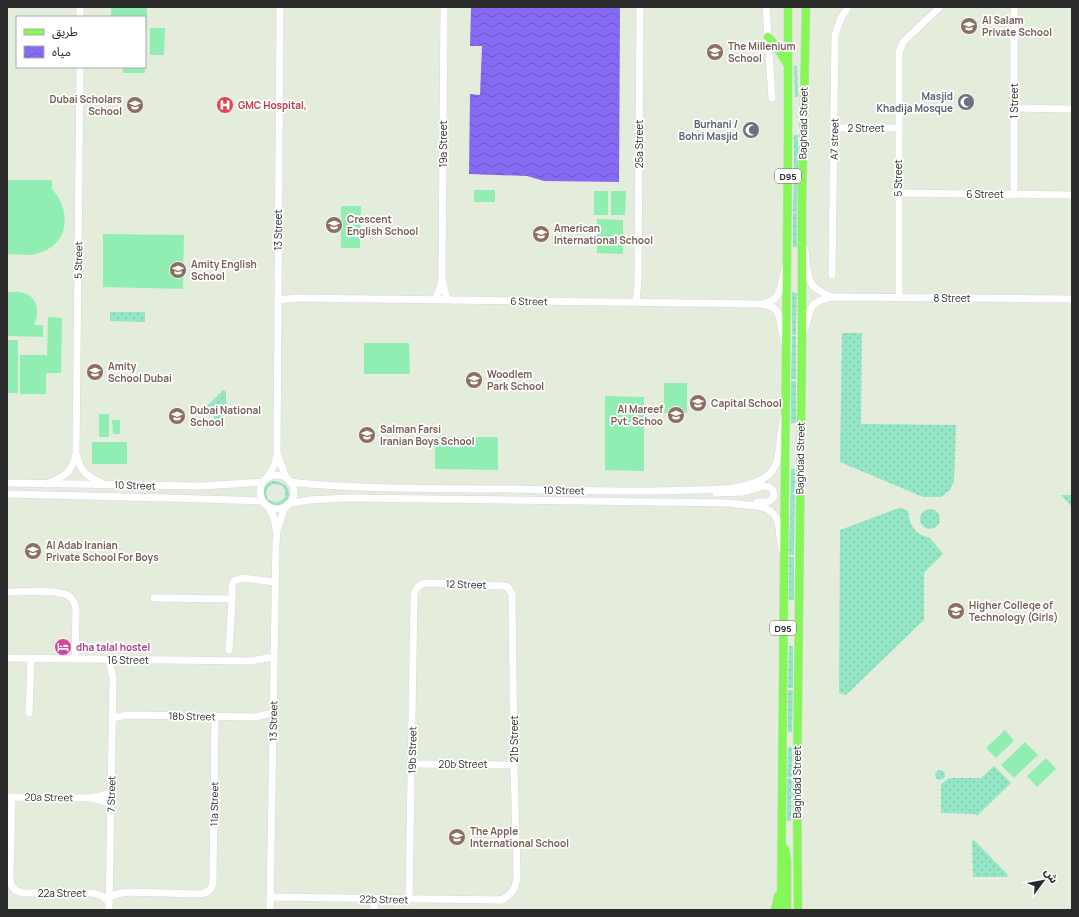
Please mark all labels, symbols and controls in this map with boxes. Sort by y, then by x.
place label: Al Salam Private School [982,13,1052,39]
legend [16,16,146,68]
school or university icon: Al Salam Private School [959,16,979,36]
text: طريق [52,23,78,40]
place label: The Millenium School [728,39,795,65]
school or university icon: The Millenium School [705,42,725,62]
text: مياه [52,43,71,60]
street label: 1 Street [1007,83,1021,119]
street label: Baghdad Street [795,87,811,159]
place label: Masjid Khadija Mosque [876,89,953,115]
place label: Dubai Scholars School [49,92,123,118]
mosque icon: Masjid Khadija Mosque [956,92,976,112]
school or university icon: Dubai Scholars School [125,95,145,115]
hospital icon: GMC Hospital, [215,95,235,115]
place label: GMC Hospital, [238,98,307,112]
place label: Burhani / Bohri Masjid [679,117,738,143]
street label: A7 street [827,118,841,160]
street label: 19a Street [436,120,450,168]
street label: 25a Street [632,120,646,168]
mosque icon: Burhani / Bohri Masjid [741,120,761,140]
street label: 2 Street [847,121,885,135]
street label: 5 Street [891,159,905,197]
road number: D95 [775,169,801,183]
street label: 6 Street [966,187,1004,201]
street label: 13 Street [271,210,285,250]
place label: Crescent English School [347,212,418,238]
school or university icon: Crescent English School [324,215,344,235]
place label: American International School [554,221,653,247]
school or university icon: American International School [531,224,551,244]
street label: 5 Street [71,241,85,279]
place label: Amity English School [191,257,257,283]
school or university icon: Amity English School [168,260,188,280]
street label: 8 Street [933,291,971,305]
street label: 6 Street [510,294,548,308]
place label: Amity School Dubai [108,359,172,385]
school or university icon: Amity School Dubai [85,362,105,382]
place label: Woodlem Park School [487,367,544,393]
school or university icon: Woodlem Park School [464,370,484,390]
school or university icon: Capital School [688,393,708,413]
place label: Capital School [711,396,782,410]
place label: Al Mareef Pvt. Schoo [611,402,663,428]
place label: Dubai National School [190,403,261,429]
school or university icon: Al Mareef Pvt. Schoo [666,405,686,425]
school or university icon: Dubai National School [167,406,187,426]
place label: Salman Farsi Iranian Boys School [380,422,475,448]
street label: Baghdad Street [792,422,808,494]
school or university icon: Salman Farsi Iranian Boys School [357,425,377,445]
street label: 10 Street [114,477,156,493]
street label: 10 Street [543,483,585,497]
place label: Al Adab Iranian Private School For Boys [46,538,159,564]
school or university icon: Al Adab Iranian Private School For Boys [23,541,43,561]
street label: 12 Street [445,576,487,592]
place label: Higher College of Technology (Girls) [969,598,1058,624]
school or university icon: Higher College of Technology (Girls) [946,601,966,621]
road number: D95 [770,621,796,635]
hotel icon: dha talal hostel [53,637,73,657]
place label: dha talal hostel [76,640,150,654]
street label: 16 Street [107,653,149,667]
street label: 13 Street [266,700,280,742]
street label: 18b Street [168,709,216,723]
street label: 21b Street [507,716,521,762]
street label: 19b Street [405,726,419,774]
street label: Baghdad Street [790,746,804,818]
street label: 20b Street [438,757,488,771]
street label: 7 Street [104,776,118,812]
street label: 11a Street [207,782,221,826]
street label: 20a Street [25,790,73,804]
place label: The Apple International School [470,824,569,850]
school or university icon: The Apple International School [447,827,467,847]
north arrow [1023,861,1063,901]
text: ش [1042,865,1062,886]
street label: 22a Street [38,886,86,900]
street label: 22b Street [360,892,408,906]

